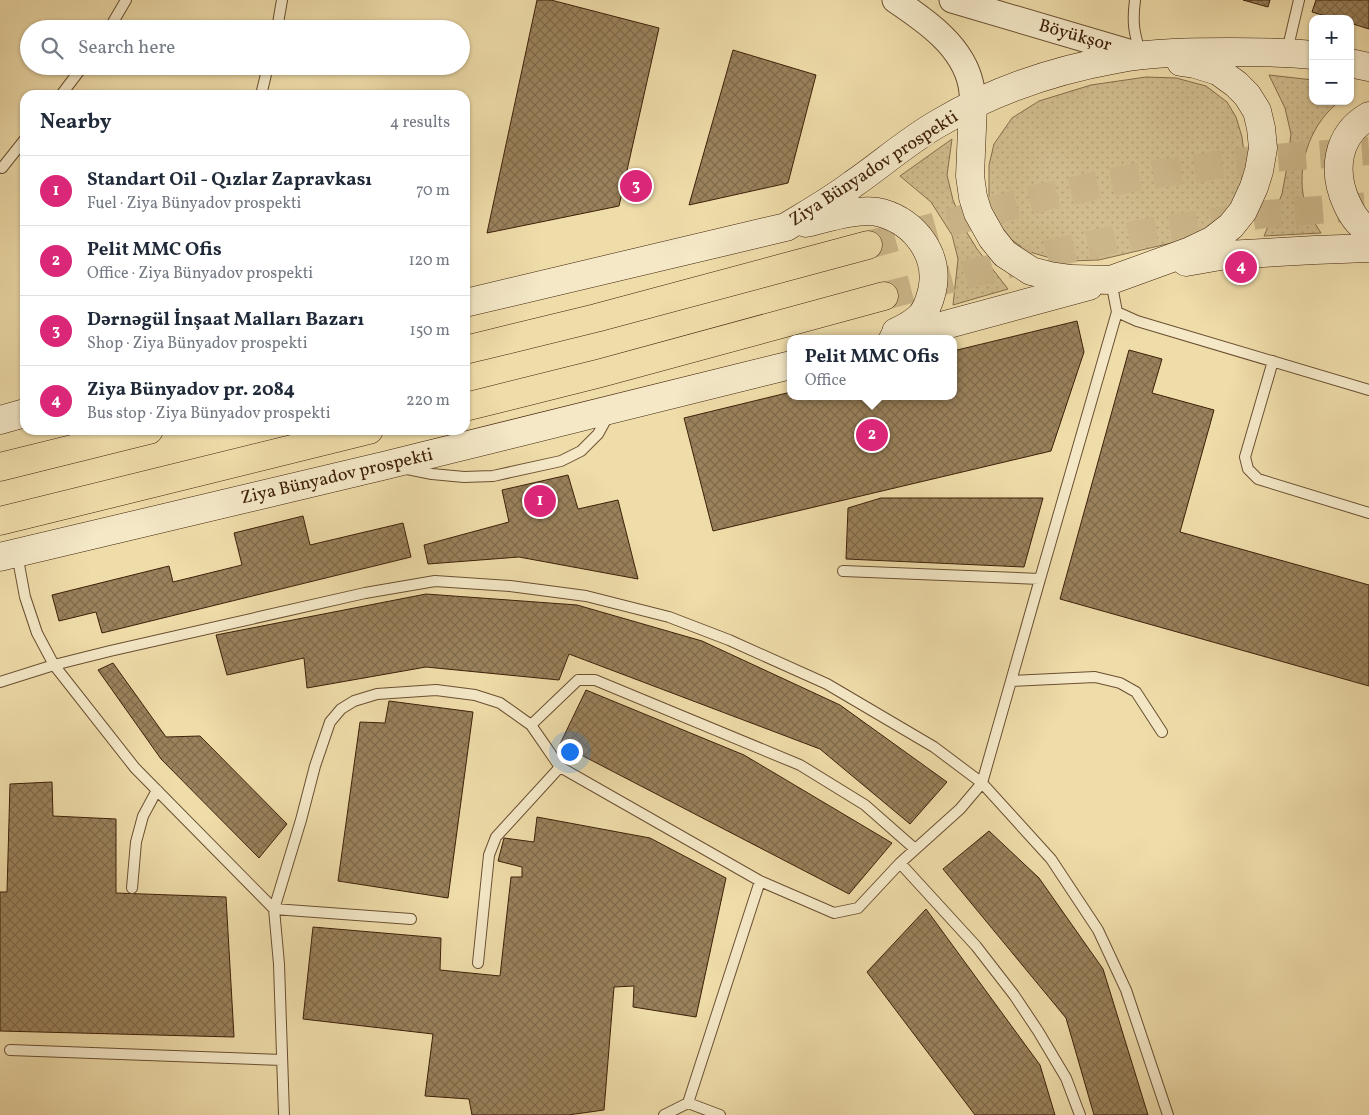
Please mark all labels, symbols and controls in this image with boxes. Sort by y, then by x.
street label: Böyükşor [1035,14,1115,58]
map controls [1309,15,1354,105]
button: + [1309,15,1354,60]
search box [20,20,470,75]
icon: search [38,34,66,62]
text: Search here [78,35,175,61]
button: − [1309,60,1354,105]
street label: Ziya Bünyadov prospekti [785,105,963,233]
text: Nearby [40,108,111,137]
text: 4 results [390,112,450,134]
text: Standart Oil - Qızlar Zapravkası [87,167,372,193]
pin: 3 [620,167,652,205]
text: 1 [53,180,59,202]
text: 70 m [416,180,450,202]
text: Fuel · Ziya Bünyadov prospekti [87,193,301,215]
text: Pelit MMC Ofis [87,237,222,263]
pin: 4 [1225,248,1257,286]
text: 2 [52,250,60,272]
text: 120 m [408,250,450,272]
text: Office · Ziya Bünyadov prospekti [87,263,313,285]
text: Dərnəgül İnşaat Malları Bazarı [87,307,364,333]
text: 3 [52,320,60,342]
text: 150 m [409,320,450,342]
text: Shop · Ziya Bünyadov prospekti [87,333,308,355]
popup [787,335,957,400]
text: Pelit MMC Ofis [805,344,939,370]
text: Office [805,370,846,392]
text: Ziya Bünyadov pr. 2084 [87,377,295,403]
text: 4 [51,390,61,412]
text: 220 m [406,390,450,412]
text: Bus stop · Ziya Bünyadov prospekti [87,403,331,425]
pin: 2 [856,416,888,454]
street label: Ziya Bünyadov prospekti [238,443,436,511]
pin: 1 [524,482,556,520]
your location [557,739,583,765]

